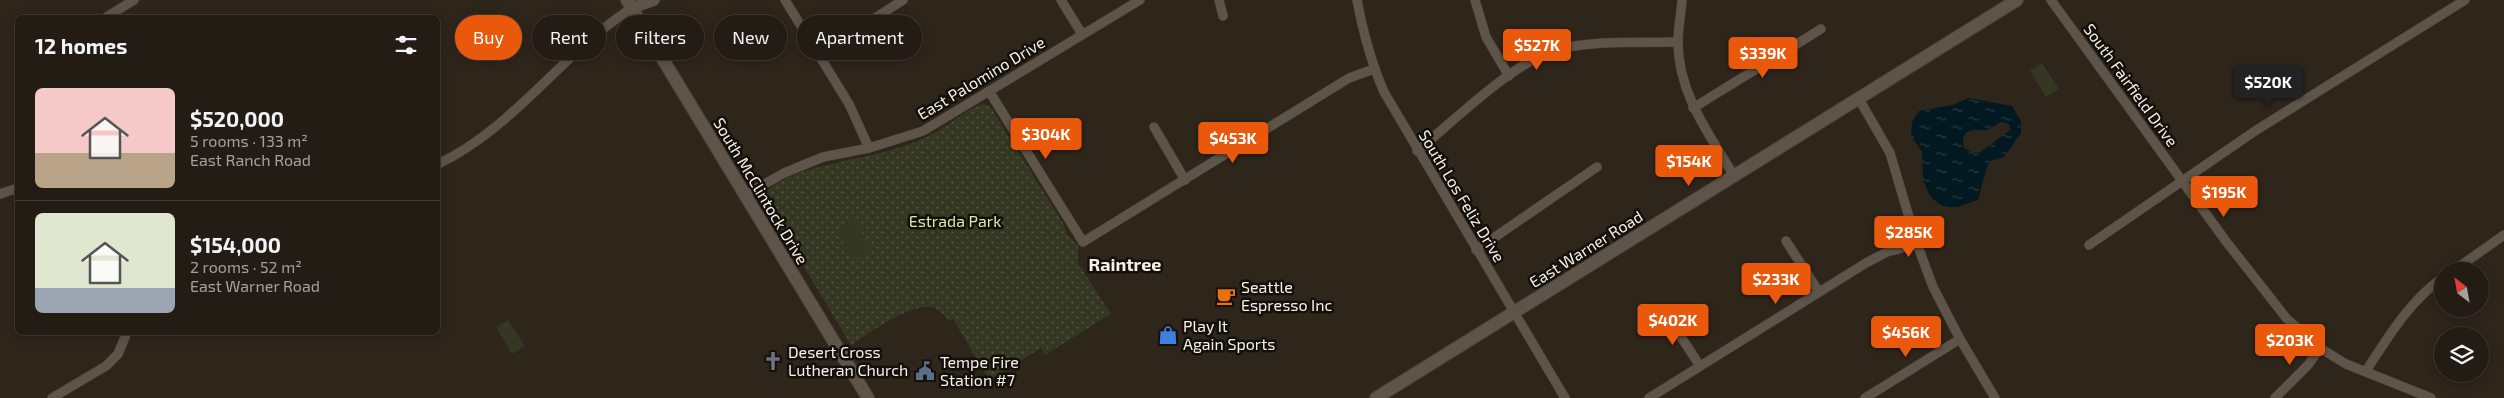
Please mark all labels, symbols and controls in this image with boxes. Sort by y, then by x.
chip: Buy [455,15,522,60]
chip: Rent [532,15,606,60]
chip: Filters [616,15,704,60]
chip: New [714,15,787,60]
chip: Apartment [797,15,922,60]
street label: South Fairfield Drive [2080,20,2182,150]
pin: $527K [1502,28,1572,71]
icon: filters [392,31,420,59]
street label: East Palomino Drive [914,32,1048,123]
text: 12 homes [35,33,127,58]
text: $527K [1514,35,1560,54]
pin: $339K [1728,36,1798,79]
text: $339K [1739,43,1787,62]
pin: $520K [2233,66,2303,108]
text: $520K [2244,72,2292,91]
text: $520,000 [190,106,284,131]
icon: home [75,108,135,168]
street label: South McClintock Drive [710,114,813,268]
pin: $304K [1011,118,1081,160]
pin: $453K [1198,121,1268,164]
text: $304K [1022,124,1070,143]
street label: South Los Feliz Drive [1416,126,1509,265]
text: $453K [1209,128,1257,147]
text: 5 rooms · 133 m² [190,131,308,150]
pin: $154K [1654,144,1724,187]
text: East Ranch Road [190,150,311,169]
text: $154K [1666,151,1712,170]
pin: $195K [2189,176,2259,218]
text: $195K [2202,182,2246,201]
street label: East Warner Road [1526,206,1646,291]
park label: Estrada Park [909,211,1001,230]
pin: $285K [1874,216,1944,258]
text: $285K [1885,222,1933,241]
text: $154,000 [190,232,281,257]
icon: home [75,233,135,293]
district label: Raintree [1089,253,1161,275]
text: 2 rooms · 52 m² [190,257,302,276]
pin: $233K [1741,262,1811,305]
north arrow [2434,262,2489,318]
map controls [2434,262,2489,382]
text: $233K [1753,269,1799,288]
text: East Warner Road [190,276,320,295]
place label: Seattle Espresso Inc [1241,277,1333,314]
cafe icon: Seattle Espresso Inc [1215,285,1237,307]
pin: $402K [1638,304,1708,346]
text: $402K [1648,310,1698,329]
place label: Play It Again Sports [1183,316,1275,353]
pin: $456K [1871,316,1941,358]
text: $456K [1882,322,1930,341]
shop icon: Play It Again Sports [1157,324,1179,346]
pin: $203K [2255,324,2325,366]
button: layers [2434,327,2489,382]
text: $203K [2266,330,2314,349]
place label: Desert Cross Lutheran Church [788,342,908,379]
church icon: Desert Cross Lutheran Church [762,350,784,372]
place label: Tempe Fire Station #7 [940,352,1019,389]
public building icon: Tempe Fire Station #7 [914,360,936,382]

